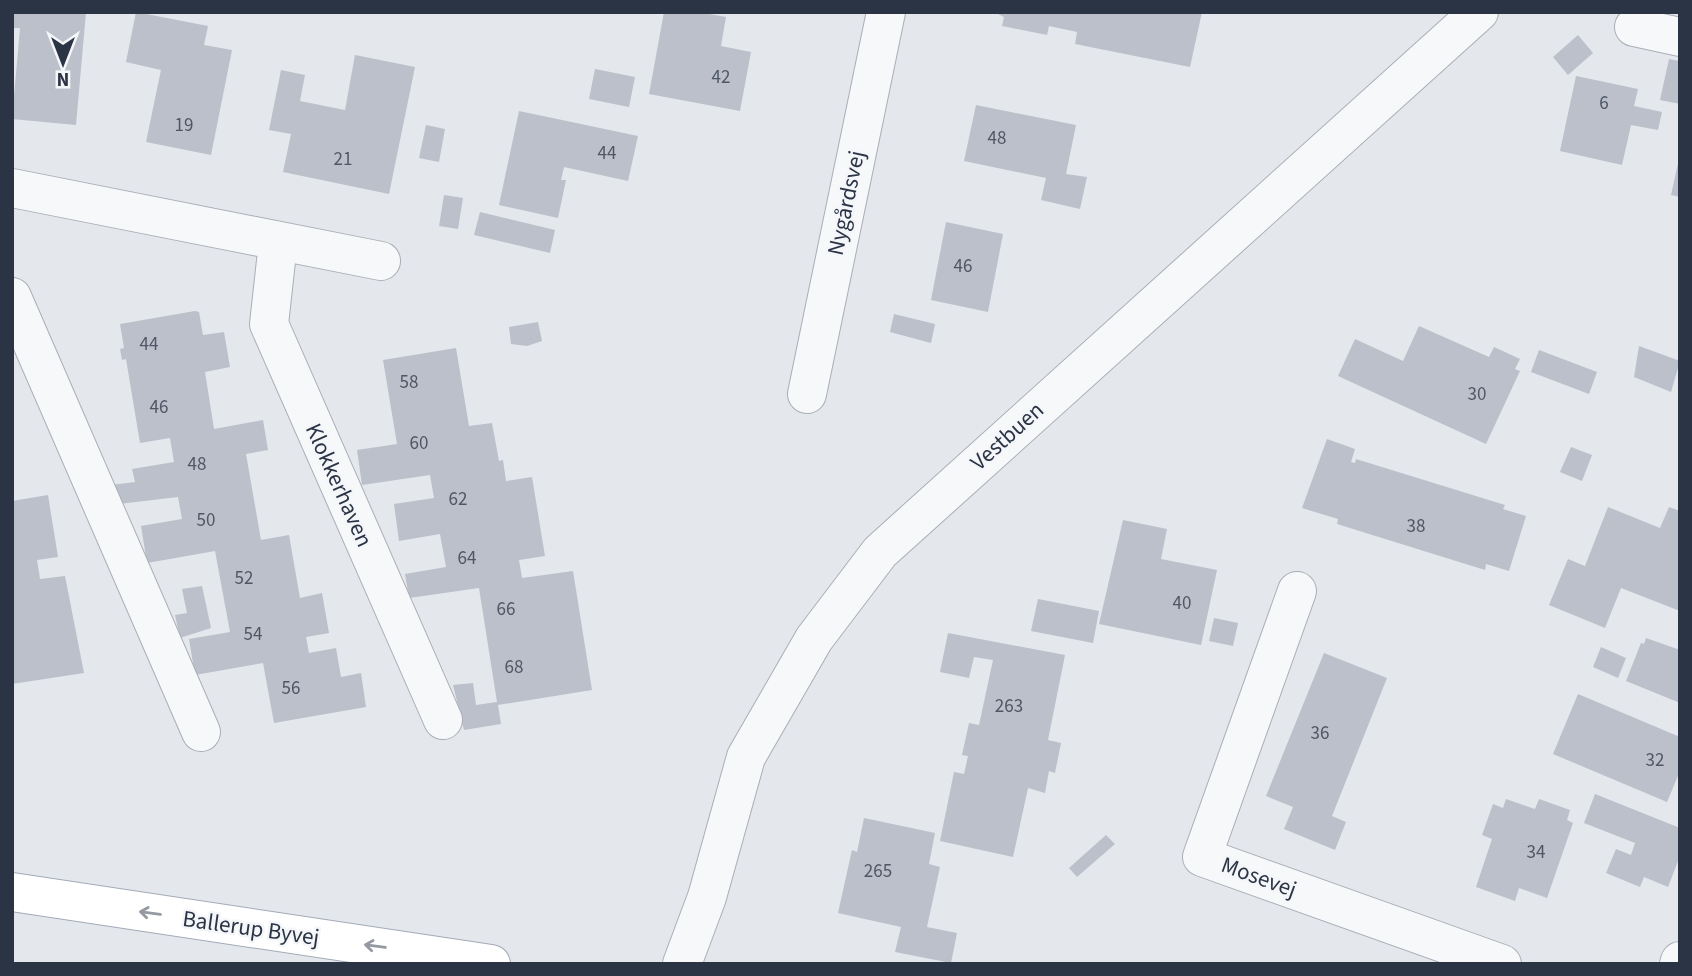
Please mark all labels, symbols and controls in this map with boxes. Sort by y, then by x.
north arrow [28,28,98,98]
house number: 42 [712,64,730,91]
text: N [57,65,69,92]
house number: 6 [1599,90,1609,117]
house number: 19 [175,112,193,139]
house number: 48 [988,125,1006,152]
house number: 44 [598,140,616,167]
house number: 21 [334,146,352,173]
street label: Nygårdsvej [819,148,873,258]
house number: 46 [954,253,972,280]
house number: 44 [140,331,158,358]
house number: 58 [400,369,418,396]
house number: 30 [1468,381,1486,408]
house number: 46 [150,394,168,421]
street label: Vestbuen [963,394,1051,478]
street label: Klokkerhaven [297,418,381,552]
house number: 60 [410,430,428,457]
house number: 48 [188,451,206,478]
house number: 62 [449,486,467,513]
house number: 50 [197,507,215,534]
house number: 38 [1407,513,1425,540]
house number: 64 [458,545,476,572]
house number: 52 [235,565,253,592]
house number: 40 [1173,590,1191,617]
house number: 66 [497,596,515,623]
house number: 54 [244,621,262,648]
house number: 68 [505,654,523,681]
house number: 56 [282,675,300,702]
house number: 263 [995,693,1023,720]
house number: 36 [1311,720,1329,747]
house number: 32 [1646,747,1664,774]
house number: 34 [1527,839,1545,866]
street label: Mosevej [1217,848,1301,906]
house number: 265 [864,858,892,885]
street label: Ballerup Byvej [180,902,322,954]
one-way arrow [139,906,161,919]
one-way arrow [364,940,386,953]

